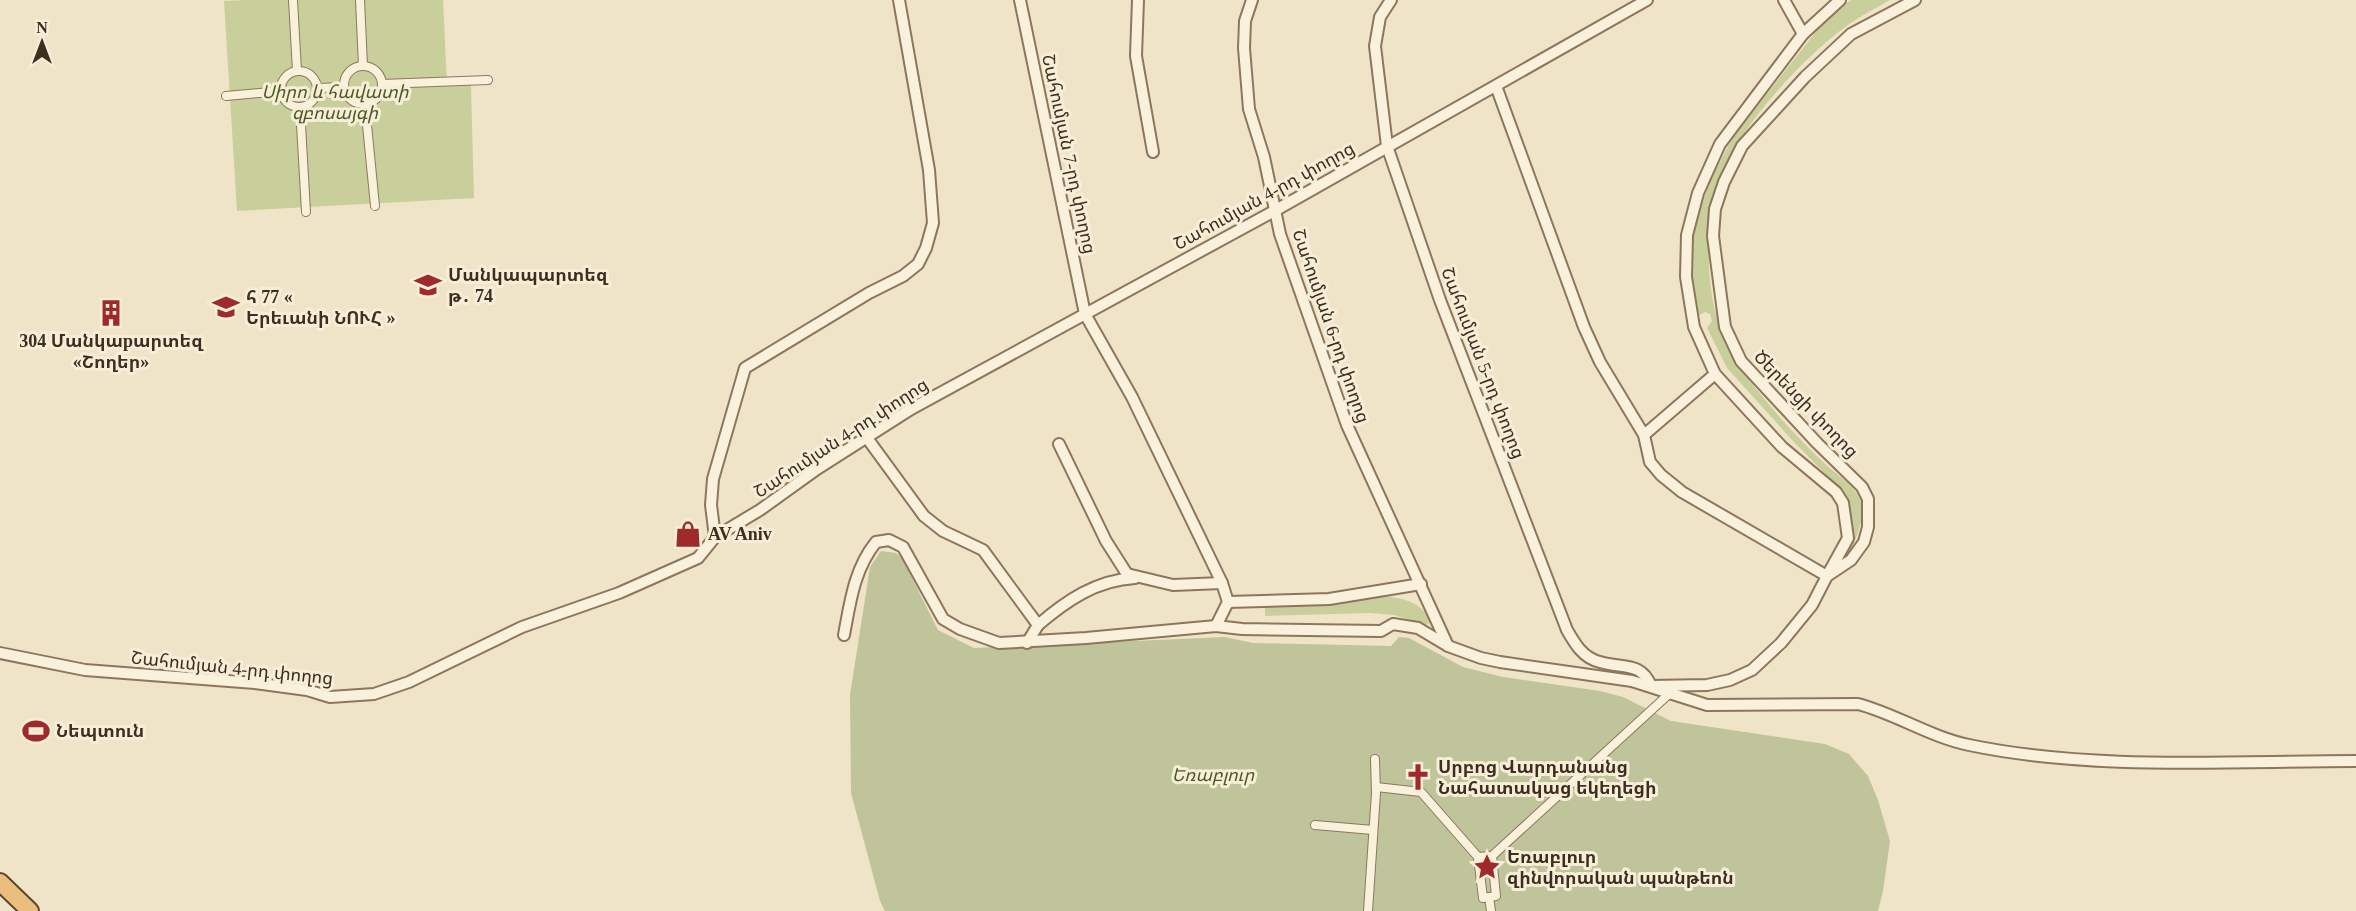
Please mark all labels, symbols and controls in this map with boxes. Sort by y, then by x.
north arrow [12,12,72,72]
text: N [36,19,48,36]
street label: Շահումյան 7-րդ փողոց [1038,52,1100,256]
park label: Սիրո և հավատի զբոսայգի [261,82,409,124]
street label: Շահումյան 4-րդ փողոց [1170,138,1358,254]
street label: Շահումյան 6-րդ փողոց [1288,227,1374,425]
place label: Մանկապարտեզ թ․ 74 [448,265,609,306]
street label: Շահումյան 5-րդ փողոց [1437,265,1529,461]
school or university icon: Մանկապարտեզ թ․ 74 [413,270,443,300]
place label: հ 77 « Երեւանի ՆՈՒՀ » [246,287,395,328]
school or university icon: հ 77 « Երեւանի ՆՈՒՀ » [211,292,241,322]
building icon: 304 Մանկաpարտեզ «Շողեր» [96,298,126,328]
place label: 304 Մանկաpարտեզ «Շողեր» [19,331,204,372]
street label: Ծերենցի փողոց [1750,346,1862,462]
street label: Շահումյան 4-րդ փողոց [750,374,932,502]
shop icon: AV Aniv [673,519,703,549]
place label: AV Aniv [708,524,772,544]
street label: Շահումյան 4-րդ փողոց [130,647,334,689]
sports icon: Նեպտուն [21,716,51,746]
place label: Նեպտուն [56,721,144,741]
place label: Սրբոց Վարդանանց Նահատակաց եկեղեցի [1438,757,1657,798]
church icon: Սրբոց Վարդանանց Նահատակաց եկեղեցի [1403,762,1433,792]
park label: Եռաբլուր [1172,765,1254,786]
place label: Եռաբլուր զինվորական պանթեոն [1507,847,1734,888]
place icon: Եռաբլուր զինվորական պանթեոն [1472,852,1502,882]

